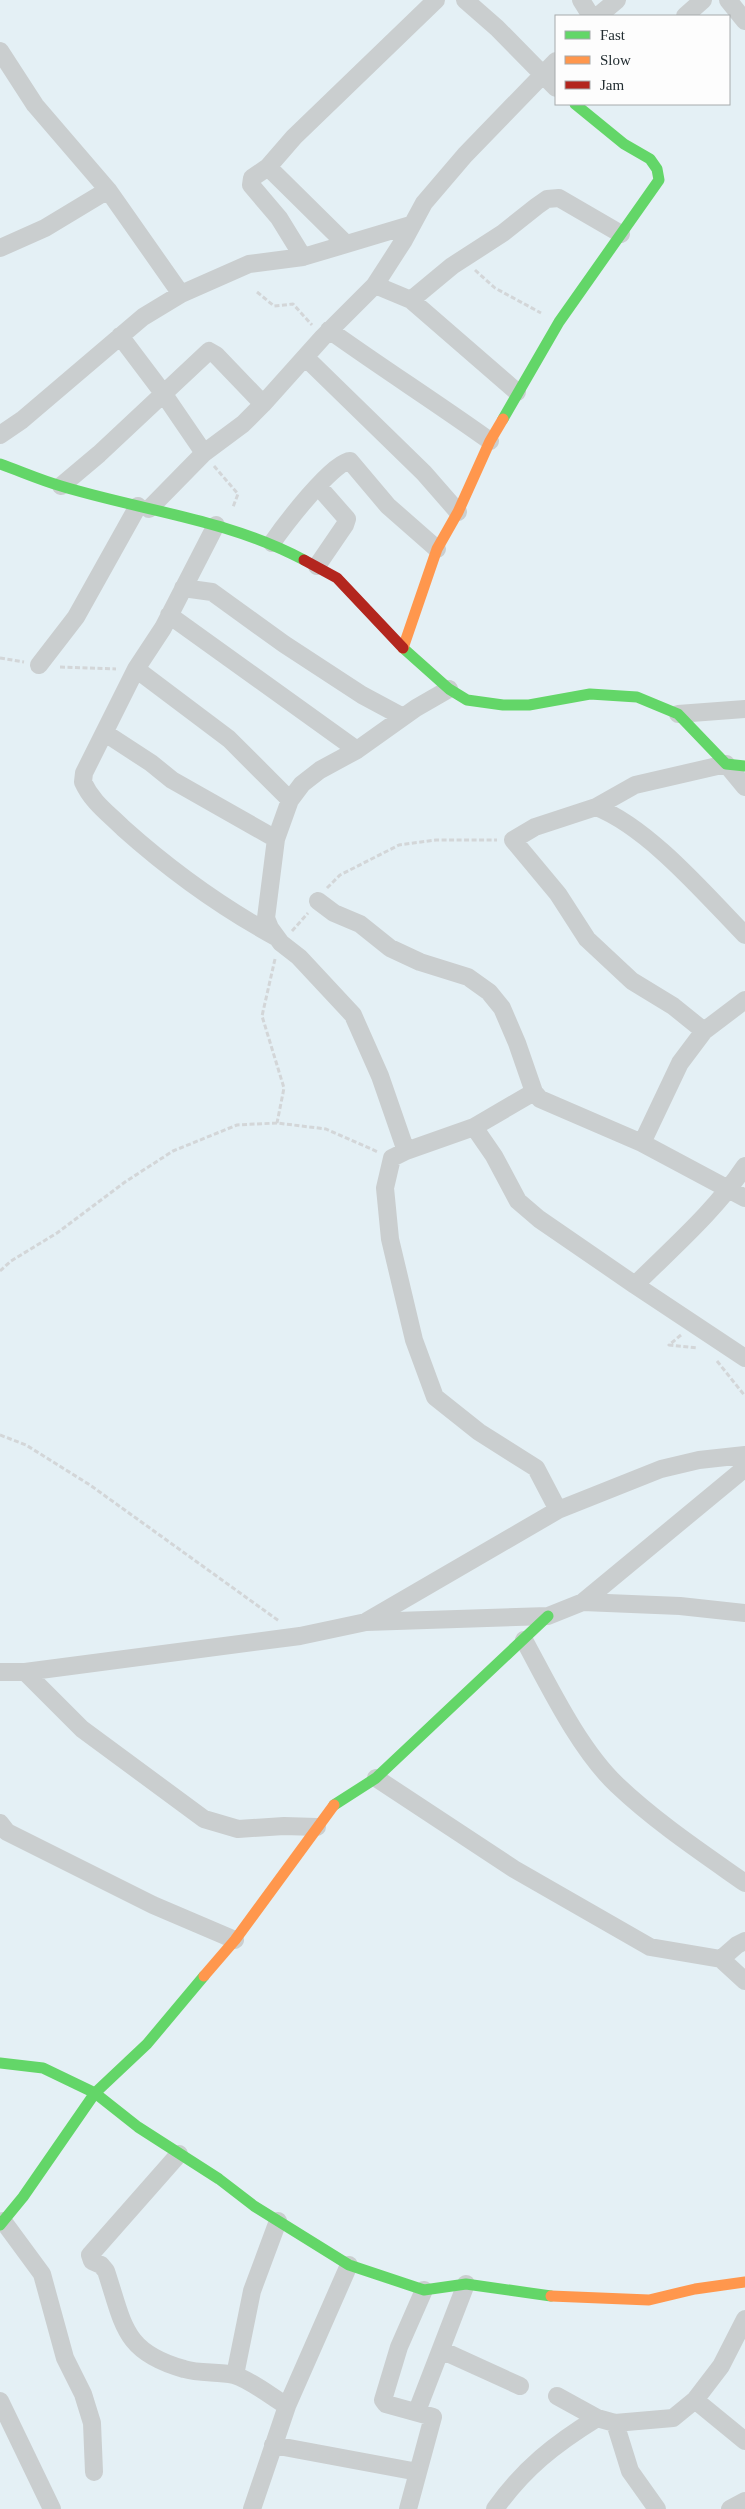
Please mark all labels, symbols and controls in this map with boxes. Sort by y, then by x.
legend [555,15,730,105]
text: Fast [600,27,626,43]
text: Slow [600,52,631,68]
text: Jam [600,77,624,93]

